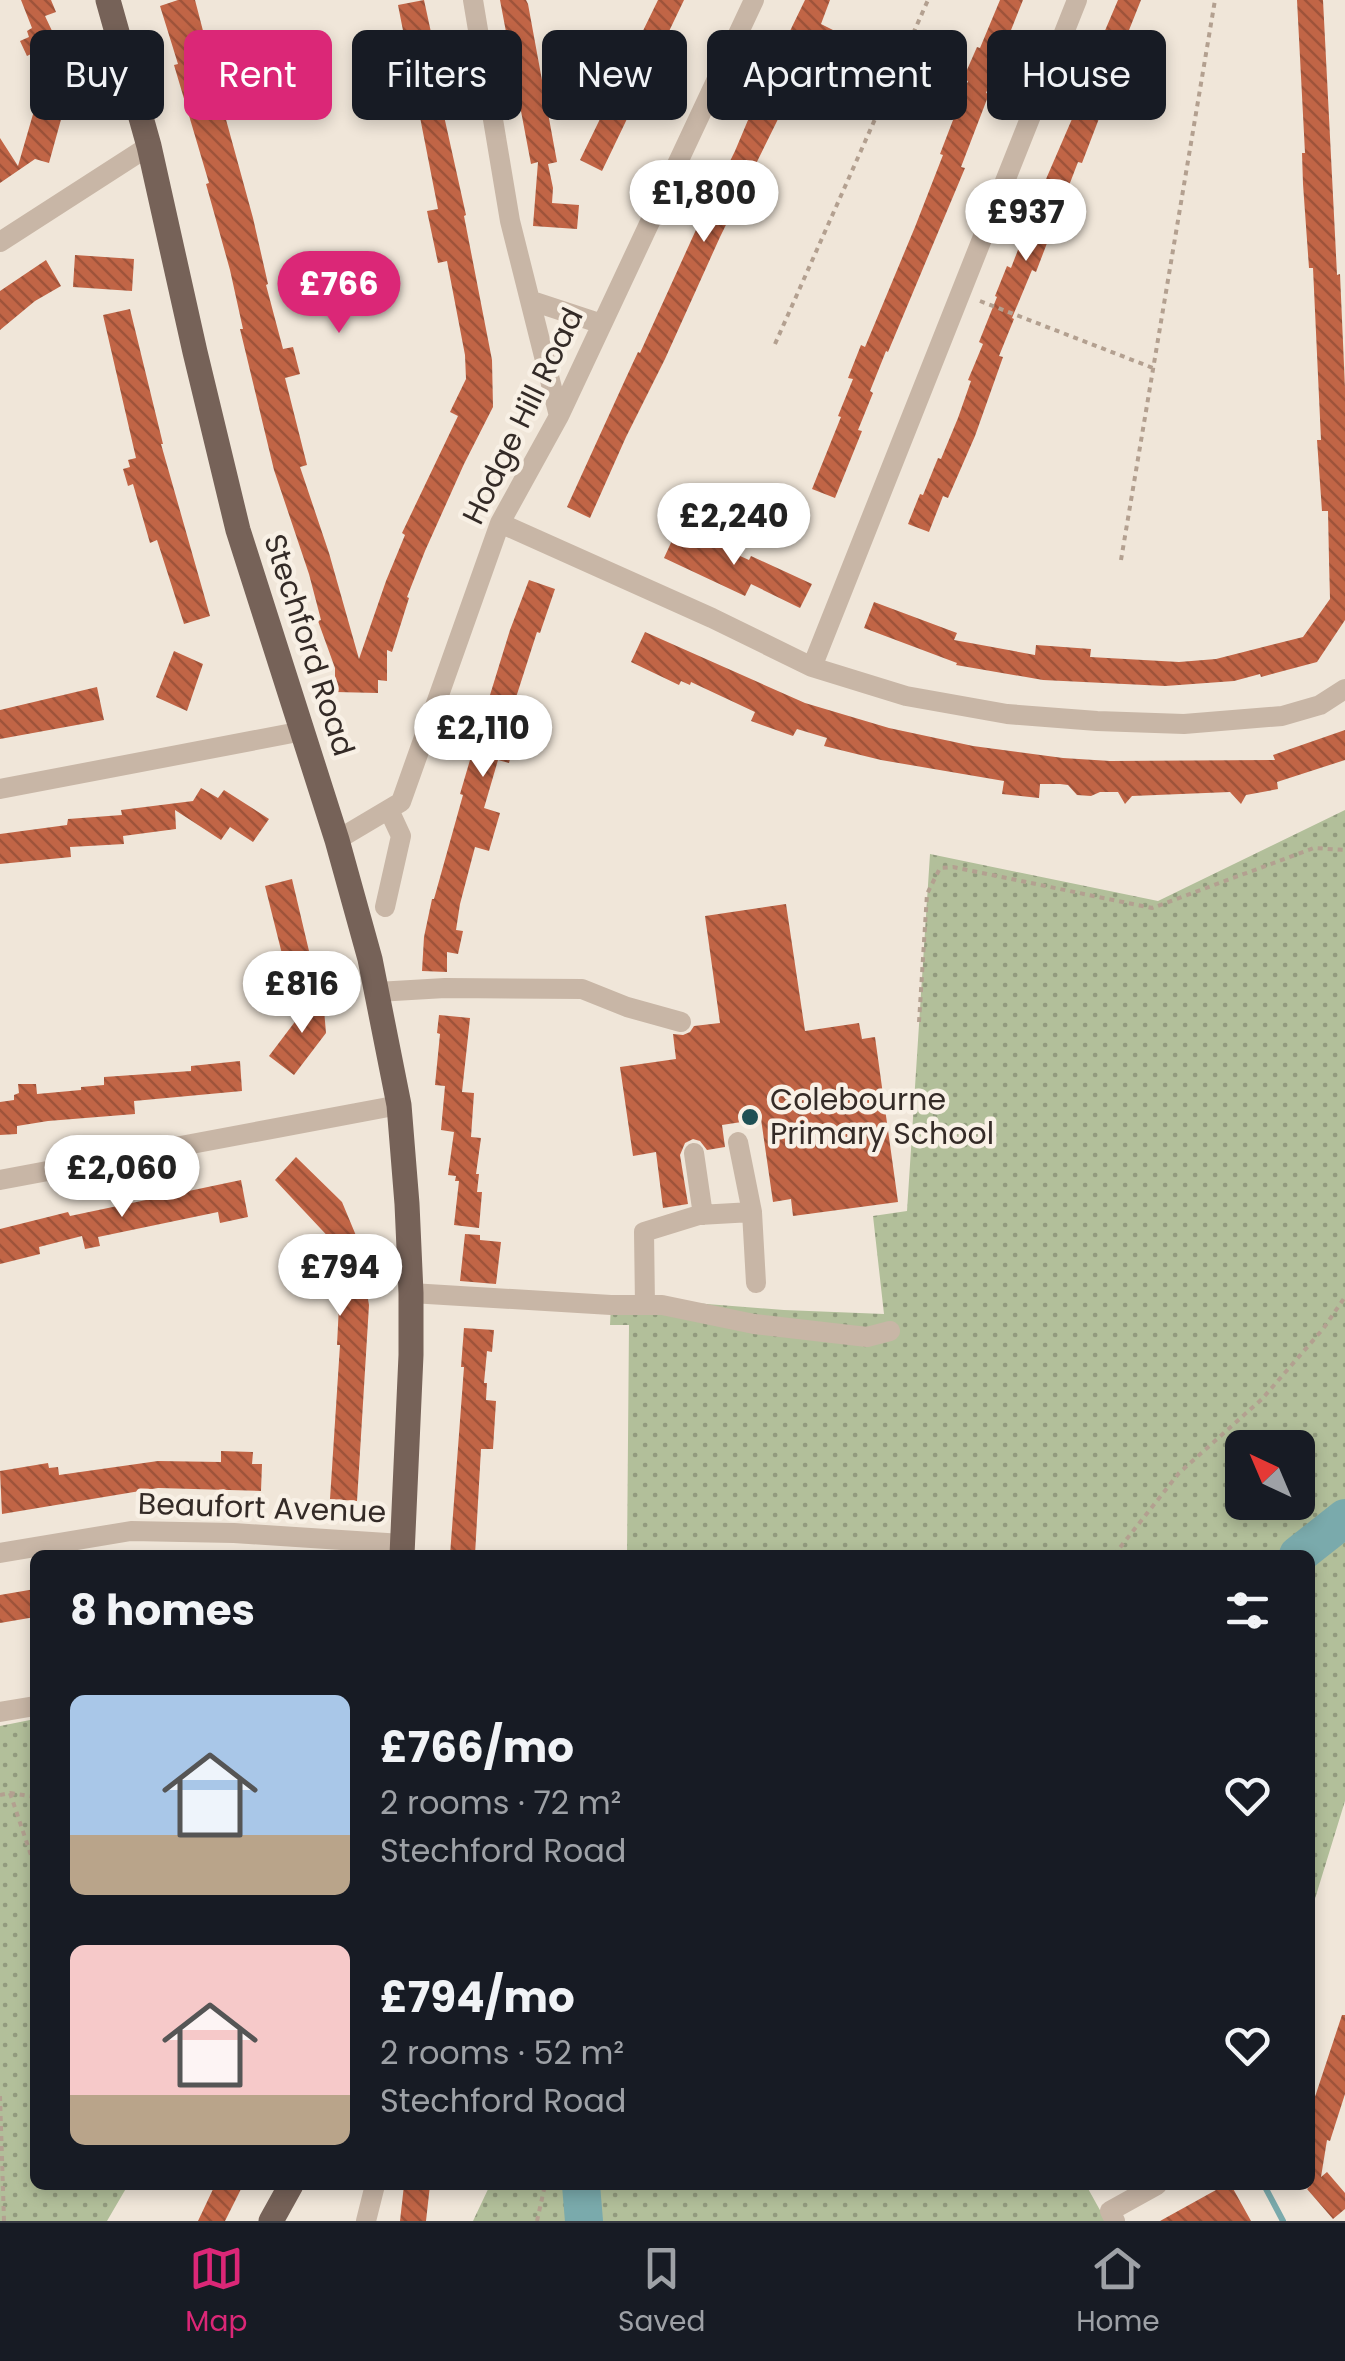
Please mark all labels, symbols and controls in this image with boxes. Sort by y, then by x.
chip: Buy [30,30,164,120]
chip: Rent [184,30,332,120]
chip: Filters [352,30,522,120]
chip: New [542,30,687,120]
chip: Apartment [707,30,967,120]
chip: House [987,30,1166,120]
pin: £1,800 [623,160,785,245]
text: £1,800 [652,170,756,215]
pin: £937 [967,179,1085,264]
text: £937 [987,189,1065,234]
pin: £766 [280,251,398,336]
text: £766 [299,261,379,306]
street label: Hodge Hill Road [451,300,594,531]
pin: £2,240 [653,483,815,568]
text: £2,240 [679,493,789,538]
street label: Stechford Road [253,528,366,761]
pin: £2,110 [402,695,564,780]
text: £2,110 [436,705,530,750]
pin: £816 [243,951,361,1036]
text: £816 [265,961,339,1006]
place label: Colebourne Primary School [770,1078,994,1155]
marker: Colebourne Primary School [739,1106,761,1128]
pin: £2,060 [41,1135,203,1220]
text: £2,060 [67,1145,177,1190]
pin: £794 [281,1234,399,1319]
text: £794 [300,1244,380,1289]
north arrow [1225,1430,1315,1520]
map controls [1225,1430,1315,1520]
street label: Beaufort Avenue [137,1482,387,1533]
text: 8 homes [70,1581,255,1640]
icon: filters [1220,1583,1275,1638]
text: £766/mo [380,1718,574,1777]
icon: home [150,1735,270,1855]
icon: heart [1220,1768,1275,1823]
text: 2 rooms · 72 m² [380,1780,621,1825]
text: Stechford Road [380,1828,627,1873]
text: £794/mo [380,1968,575,2027]
icon: home [150,1985,270,2105]
icon: heart [1220,2018,1275,2073]
text: 2 rooms · 52 m² [380,2030,624,2075]
text: Stechford Road [380,2078,627,2123]
tab: Map [185,2241,247,2343]
tab: Saved [618,2241,705,2343]
tab: Home [1076,2241,1160,2343]

